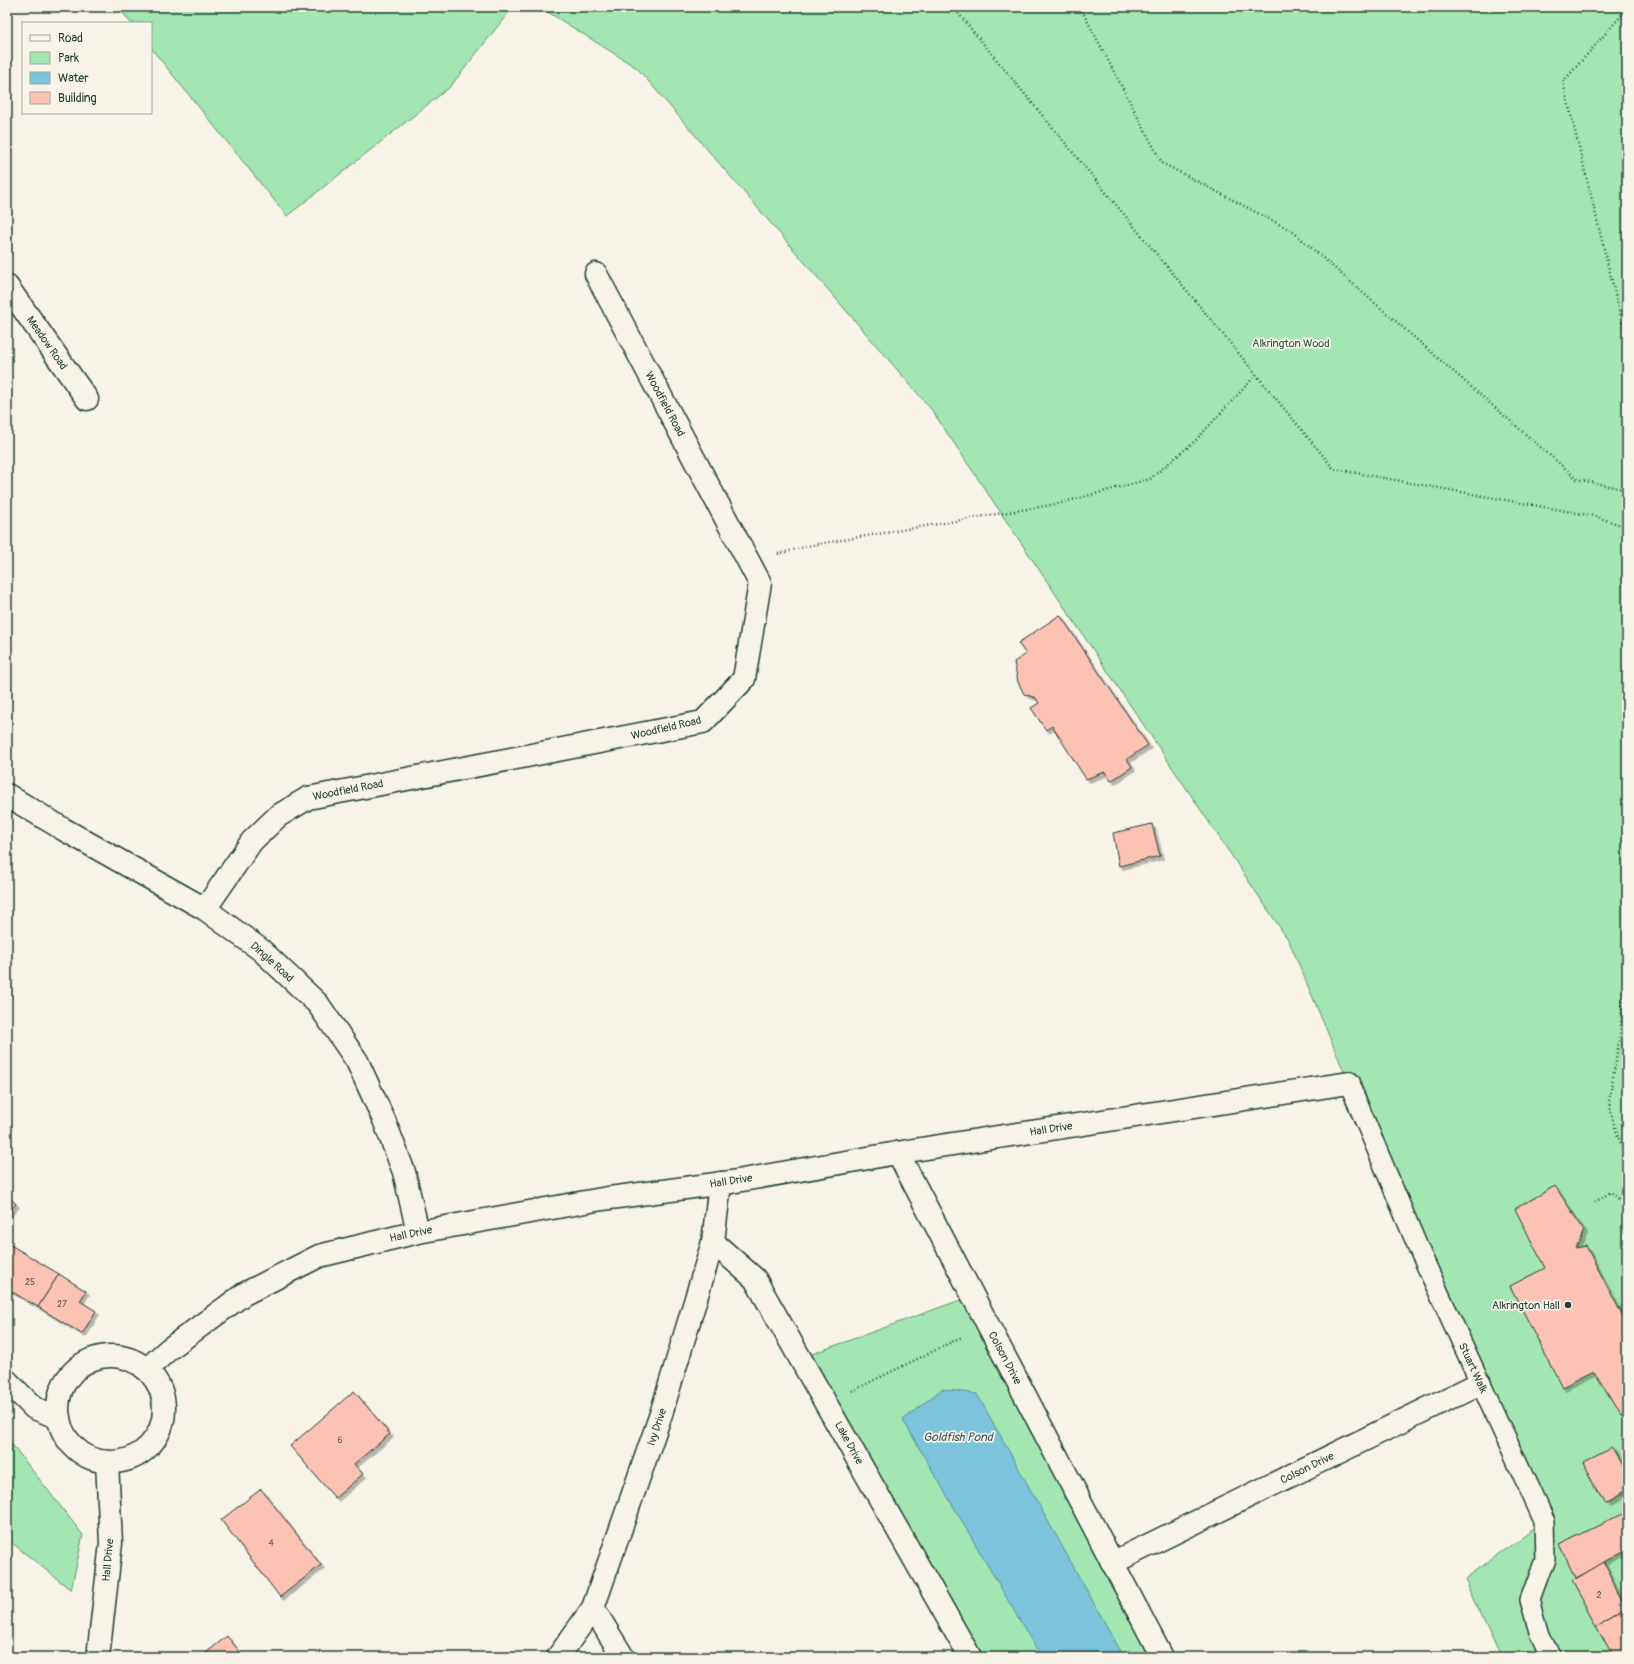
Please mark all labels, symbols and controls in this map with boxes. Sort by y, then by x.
legend [22,22,152,114]
text: Road [58,31,83,46]
text: Park [58,51,79,66]
text: Water [58,71,89,86]
text: Building [58,91,97,106]
street label: Meadow Road [24,314,70,372]
park label: Alkrington Wood [1252,337,1330,350]
street label: Woodfield Road [642,369,688,439]
street label: Woodfield Road [630,714,702,742]
street label: Woodfield Road [312,777,384,803]
street label: Dingle Road [248,939,296,985]
street label: Hall Drive [1029,1119,1074,1139]
street label: Hall Drive [709,1171,754,1191]
street label: Hall Drive [389,1223,434,1245]
house number: 25 [25,1277,35,1288]
house number: 27 [57,1299,67,1310]
place label: Alkrington Hall [1492,1299,1560,1312]
marker: Alkrington Hall [1563,1300,1573,1310]
street label: Colson Drive [986,1329,1025,1387]
street label: Stuart Walk [1456,1341,1490,1396]
street label: Ivy Drive [645,1406,670,1447]
street label: Lake Drive [832,1419,866,1467]
water label: Goldfish Pond [923,1430,995,1445]
house number: 6 [337,1435,343,1446]
street label: Colson Drive [1278,1449,1336,1487]
street label: Hall Drive [100,1537,116,1582]
house number: 4 [268,1538,274,1549]
house number: 2 [1596,1590,1602,1601]

